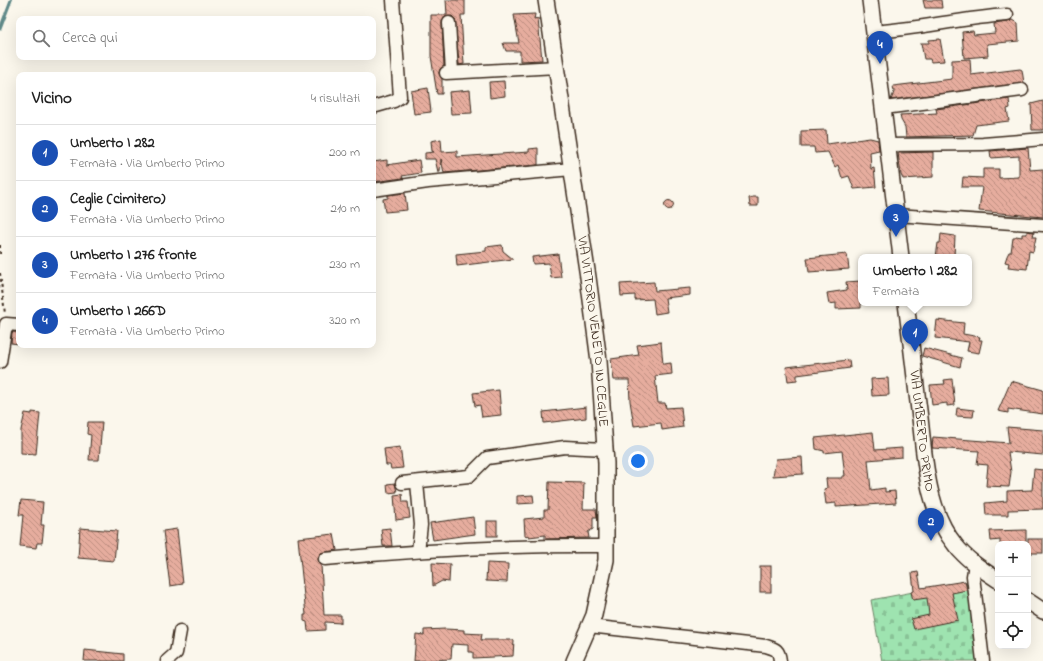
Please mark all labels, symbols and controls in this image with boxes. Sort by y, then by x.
search box [16,16,376,60]
icon: search [30,27,52,49]
text: Cerca qui [62,27,118,49]
pin: 4 [867,31,893,64]
text: Vicino [32,86,72,111]
text: 4 risultati [311,89,360,108]
text: Umberto I 282 [70,132,155,154]
text: 1 [43,143,47,162]
text: 200 m [329,143,360,162]
text: Fermata · Via Umberto Primo [70,154,225,173]
text: Ceglie (cimitero) [70,188,165,210]
text: 2 [42,199,48,218]
text: 210 m [330,199,360,218]
pin: 3 [883,204,909,237]
text: Fermata · Via Umberto Primo [70,210,225,229]
street label: VIA VITTORIO VENETO IN CEGLIE [571,234,614,428]
text: Umberto I 276 fronte [70,244,196,266]
popup [858,254,972,306]
text: 3 [42,255,48,274]
text: 230 m [329,255,360,274]
text: Umberto I 282 [873,260,957,282]
text: Fermata · Via Umberto Primo [70,266,225,285]
text: Fermata [873,282,919,301]
text: Umberto I 266D [70,300,166,322]
text: 4 [42,311,48,330]
text: 320 m [329,311,360,330]
pin: 1 [902,319,928,352]
text: Fermata · Via Umberto Primo [70,322,225,341]
street label: VIA UMBERTO PRIMO [904,368,941,494]
your location [628,451,648,471]
pin: 2 [918,508,944,541]
map controls [995,541,1031,649]
button: + [995,541,1031,577]
button: − [995,577,1031,613]
button: locate [995,613,1031,649]

